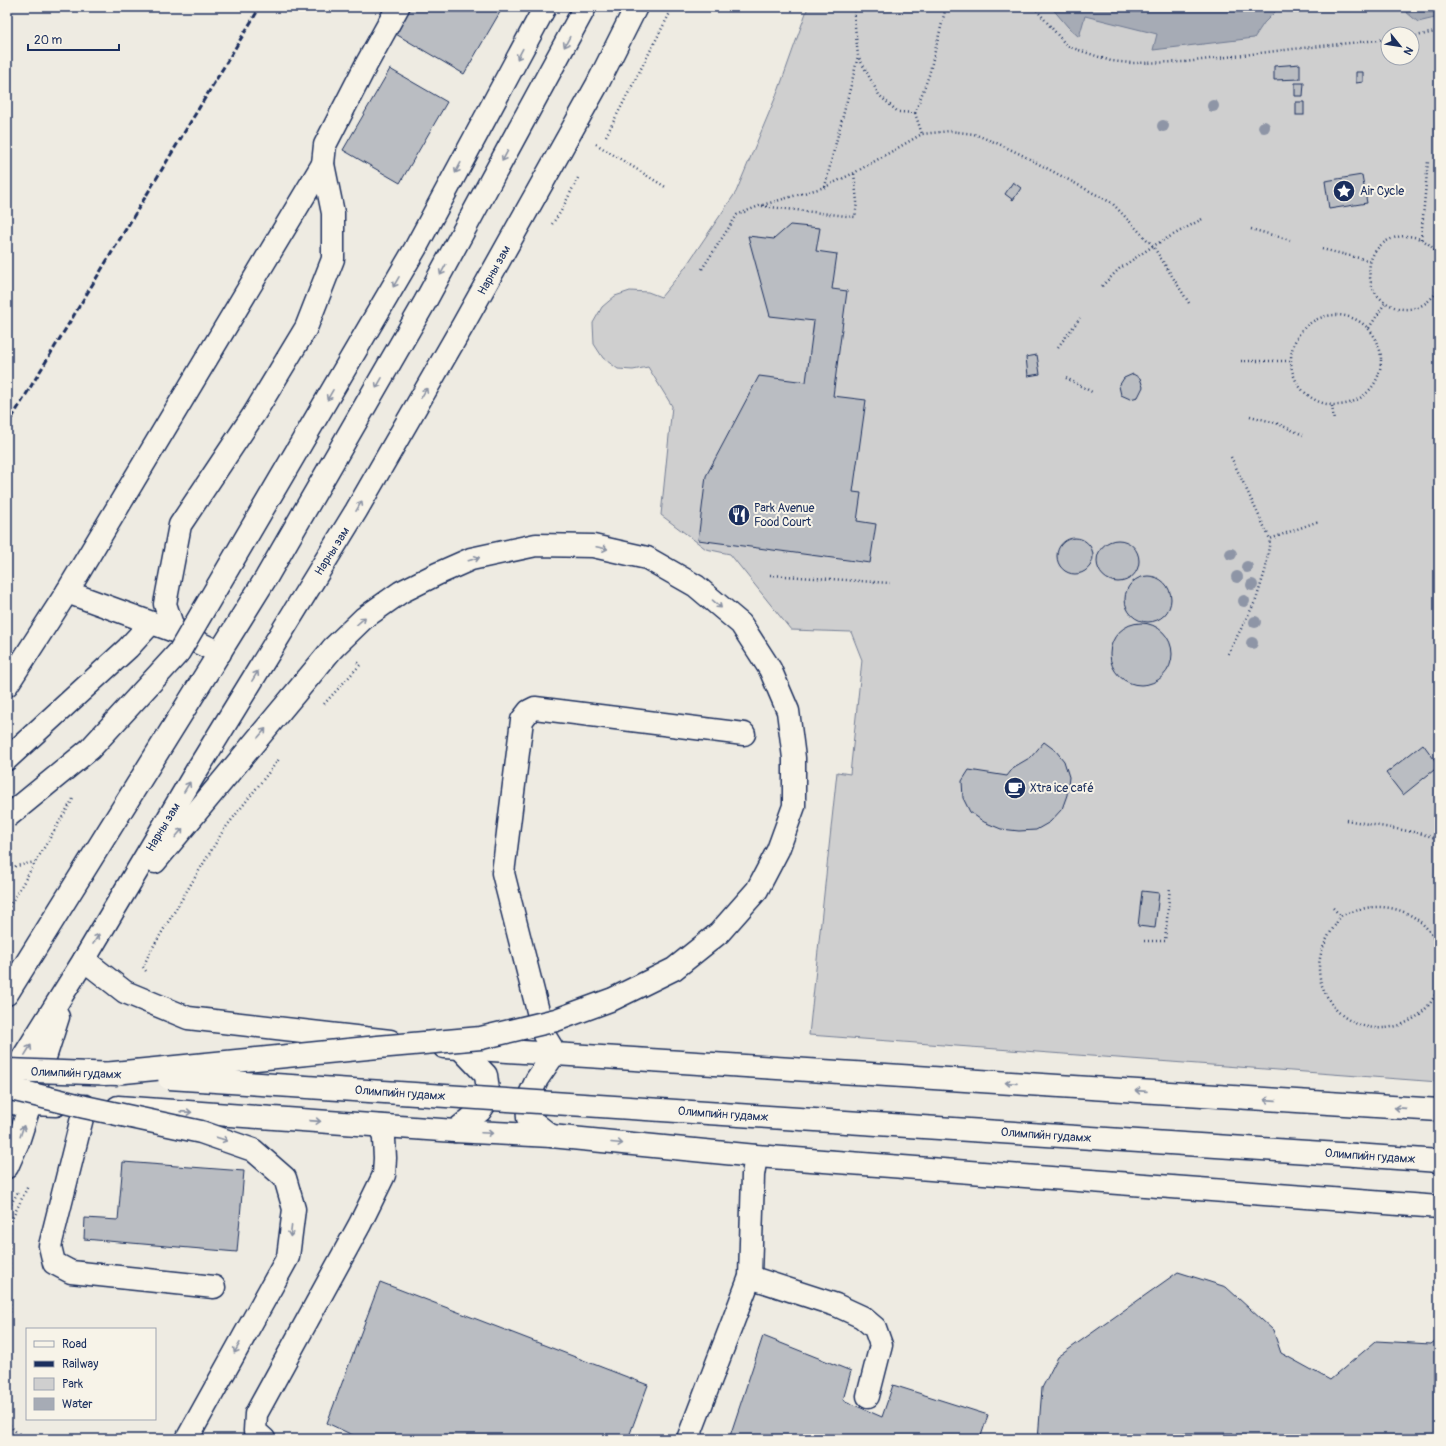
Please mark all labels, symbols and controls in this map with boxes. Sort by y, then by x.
scale bar [28,26,119,52]
north arrow [1380,26,1420,66]
text: 20 m [34,33,63,48]
one-way arrow [562,35,570,47]
text: N [1400,44,1416,58]
one-way arrow [516,48,523,60]
one-way arrow [500,150,508,162]
one-way arrow [454,162,462,174]
place icon: Air Cycle [1331,178,1357,204]
place label: Air Cycle [1360,184,1404,199]
street label: Нарны зам [475,243,514,298]
one-way arrow [438,264,446,276]
one-way arrow [391,276,399,288]
one-way arrow [374,377,382,389]
one-way arrow [421,387,429,399]
one-way arrow [326,389,334,401]
one-way arrow [356,500,364,512]
place label: Park Avenue Food Court [754,501,815,530]
restaurant icon: Park Avenue Food Court [726,502,752,528]
street label: Нарны зам [312,524,353,578]
one-way arrow [596,545,609,553]
one-way arrow [468,555,481,562]
one-way arrow [712,600,722,609]
one-way arrow [356,616,366,626]
one-way arrow [251,670,259,682]
one-way arrow [258,728,267,738]
cafe icon: Xtra ice café [1002,775,1028,801]
place label: Xtra ice café [1030,781,1094,796]
one-way arrow [183,782,191,793]
street label: Нарны зам [143,800,184,854]
one-way arrow [174,828,183,838]
one-way arrow [92,934,100,946]
one-way arrow [24,1044,32,1056]
street label: Олимпийн гудамж [30,1064,122,1083]
one-way arrow [1005,1079,1018,1086]
street label: Олимпийн гудамж [354,1083,446,1104]
one-way arrow [1135,1088,1148,1095]
one-way arrow [1264,1096,1277,1103]
street label: Олимпийн гудамж [677,1104,769,1125]
one-way arrow [1394,1104,1407,1111]
one-way arrow [179,1109,192,1116]
one-way arrow [308,1118,321,1125]
one-way arrow [19,1124,26,1137]
street label: Олимпийн гудамж [1000,1125,1092,1146]
one-way arrow [480,1129,493,1136]
one-way arrow [215,1136,228,1143]
one-way arrow [610,1139,623,1146]
street label: Олимпийн гудамж [1324,1146,1416,1167]
one-way arrow [287,1224,295,1237]
legend [26,1328,156,1420]
text: Road [62,1337,87,1352]
one-way arrow [233,1342,241,1354]
text: Railway [62,1357,98,1372]
text: Park [62,1377,83,1392]
text: Water [62,1397,93,1412]

